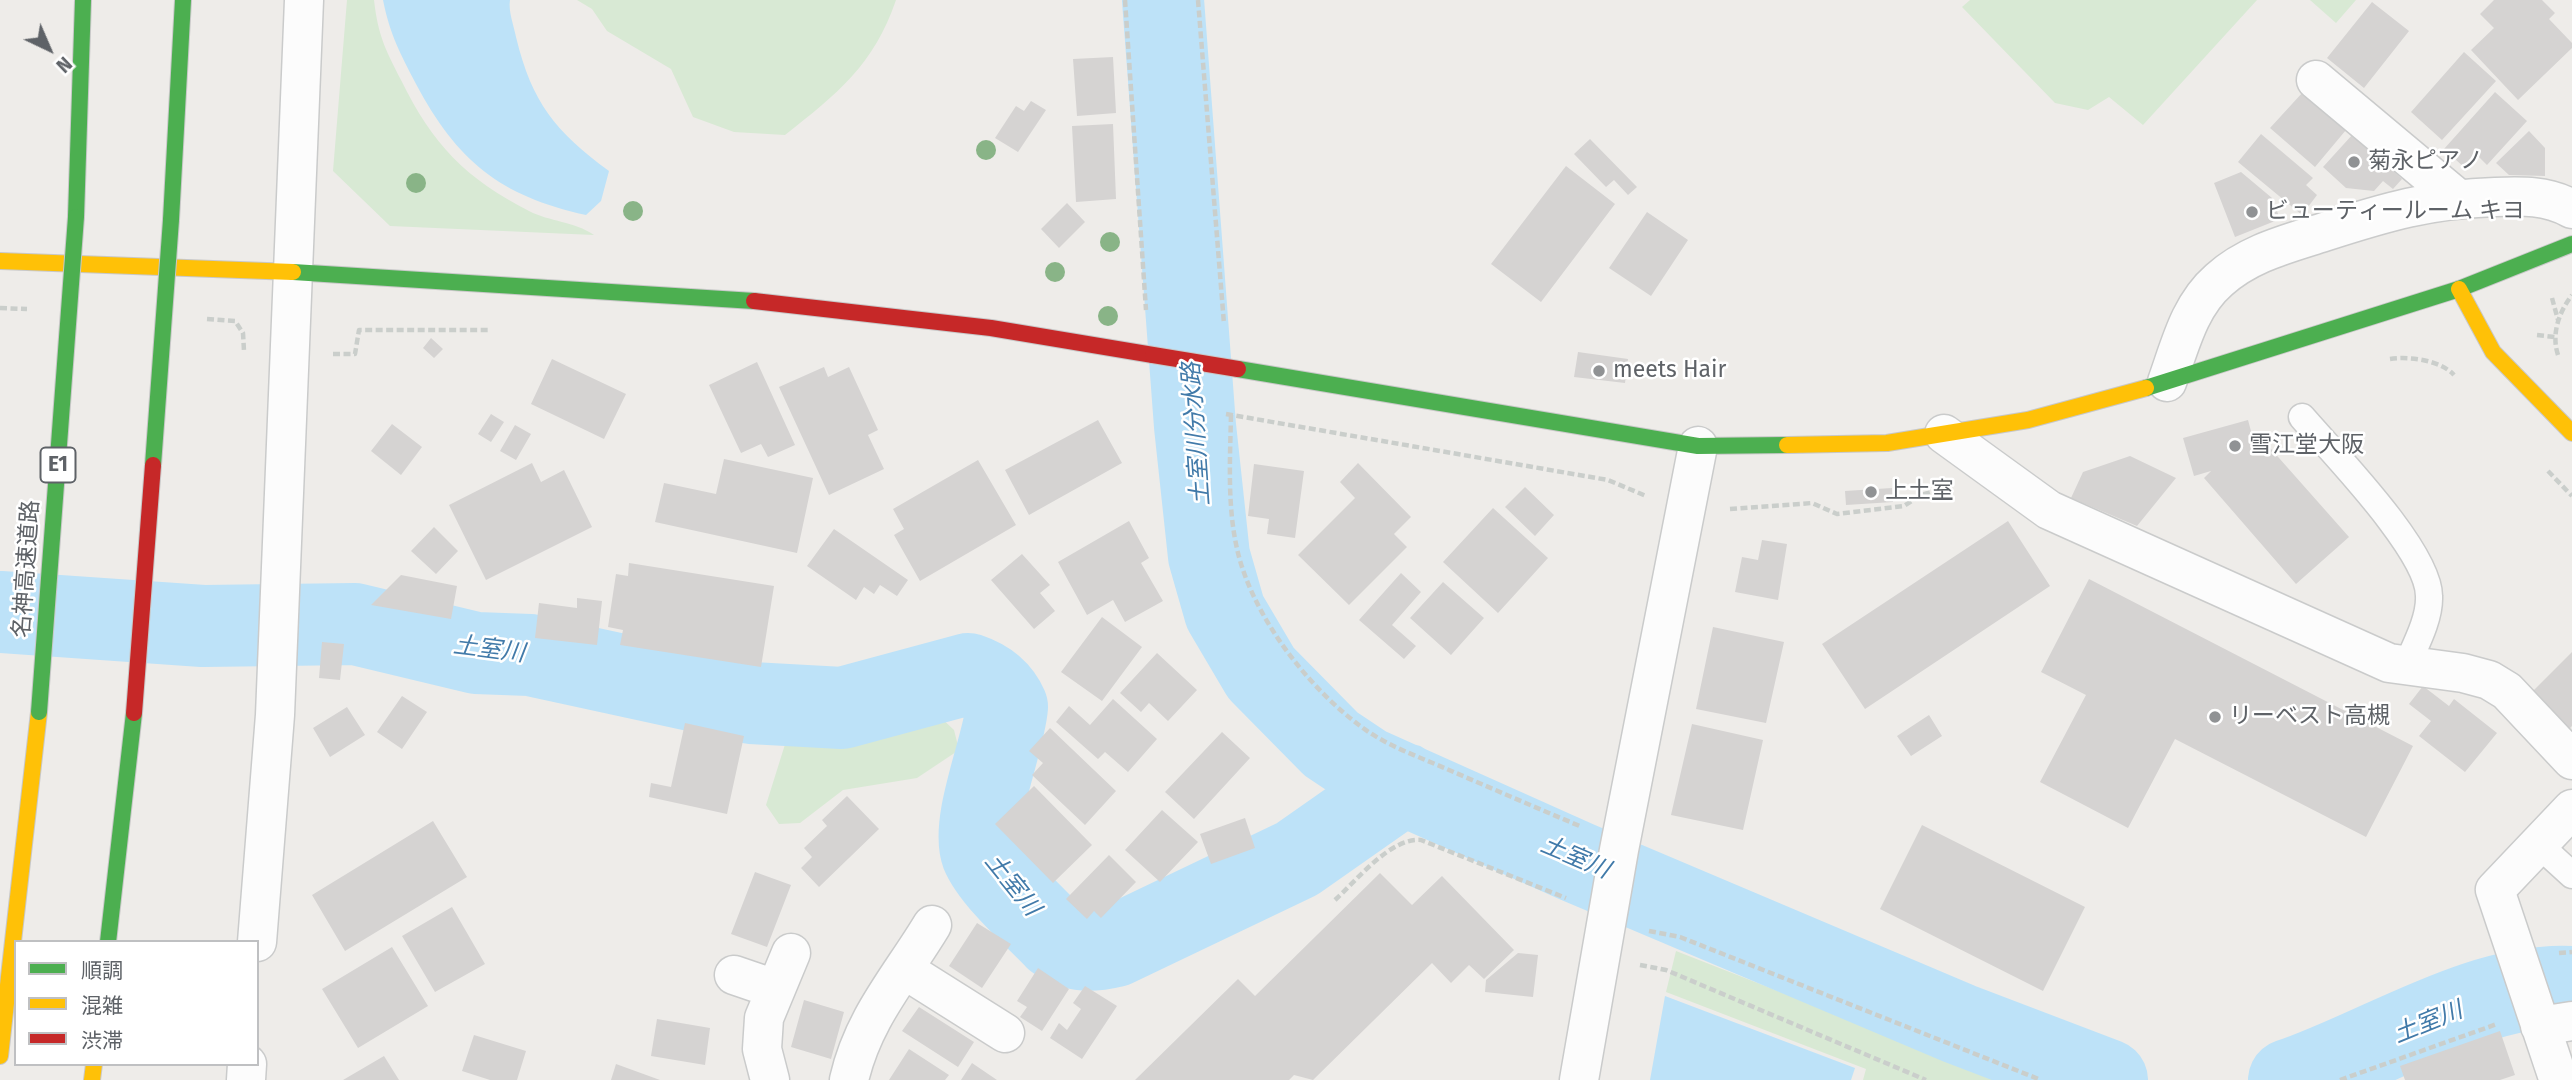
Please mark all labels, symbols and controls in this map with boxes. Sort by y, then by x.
north arrow [14,14,84,84]
text: N [51,52,76,77]
place label: 菊永ピアノ [2368,148,2483,176]
marker: 菊永ピアノ [2346,154,2362,170]
place label: ビューティールーム キヨ [2266,198,2525,226]
marker: ビューティールーム キヨ [2244,204,2260,220]
place label: meets Hair [1613,357,1726,385]
water label: 土室川分水路 [1178,361,1216,507]
marker: meets Hair [1591,363,1607,379]
place label: 雪江堂大阪 [2249,432,2364,460]
marker: 雪江堂大阪 [2227,438,2243,454]
road number: E1 [41,448,76,482]
place label: 上土室 [1885,478,1954,506]
marker: 上土室 [1863,484,1879,500]
street label: 名神高速道路 [8,499,46,639]
water label: 土室川 [452,631,526,669]
place label: リーベスト高槻 [2229,703,2390,731]
marker: リーベスト高槻 [2207,709,2223,725]
water label: 土室川 [1536,831,1614,885]
water label: 土室川 [978,848,1046,922]
legend [14,940,259,1066]
text: 順調 [81,958,123,984]
text: 混雑 [81,993,123,1019]
water label: 土室川 [2389,996,2467,1050]
text: 渋滞 [81,1028,123,1054]

